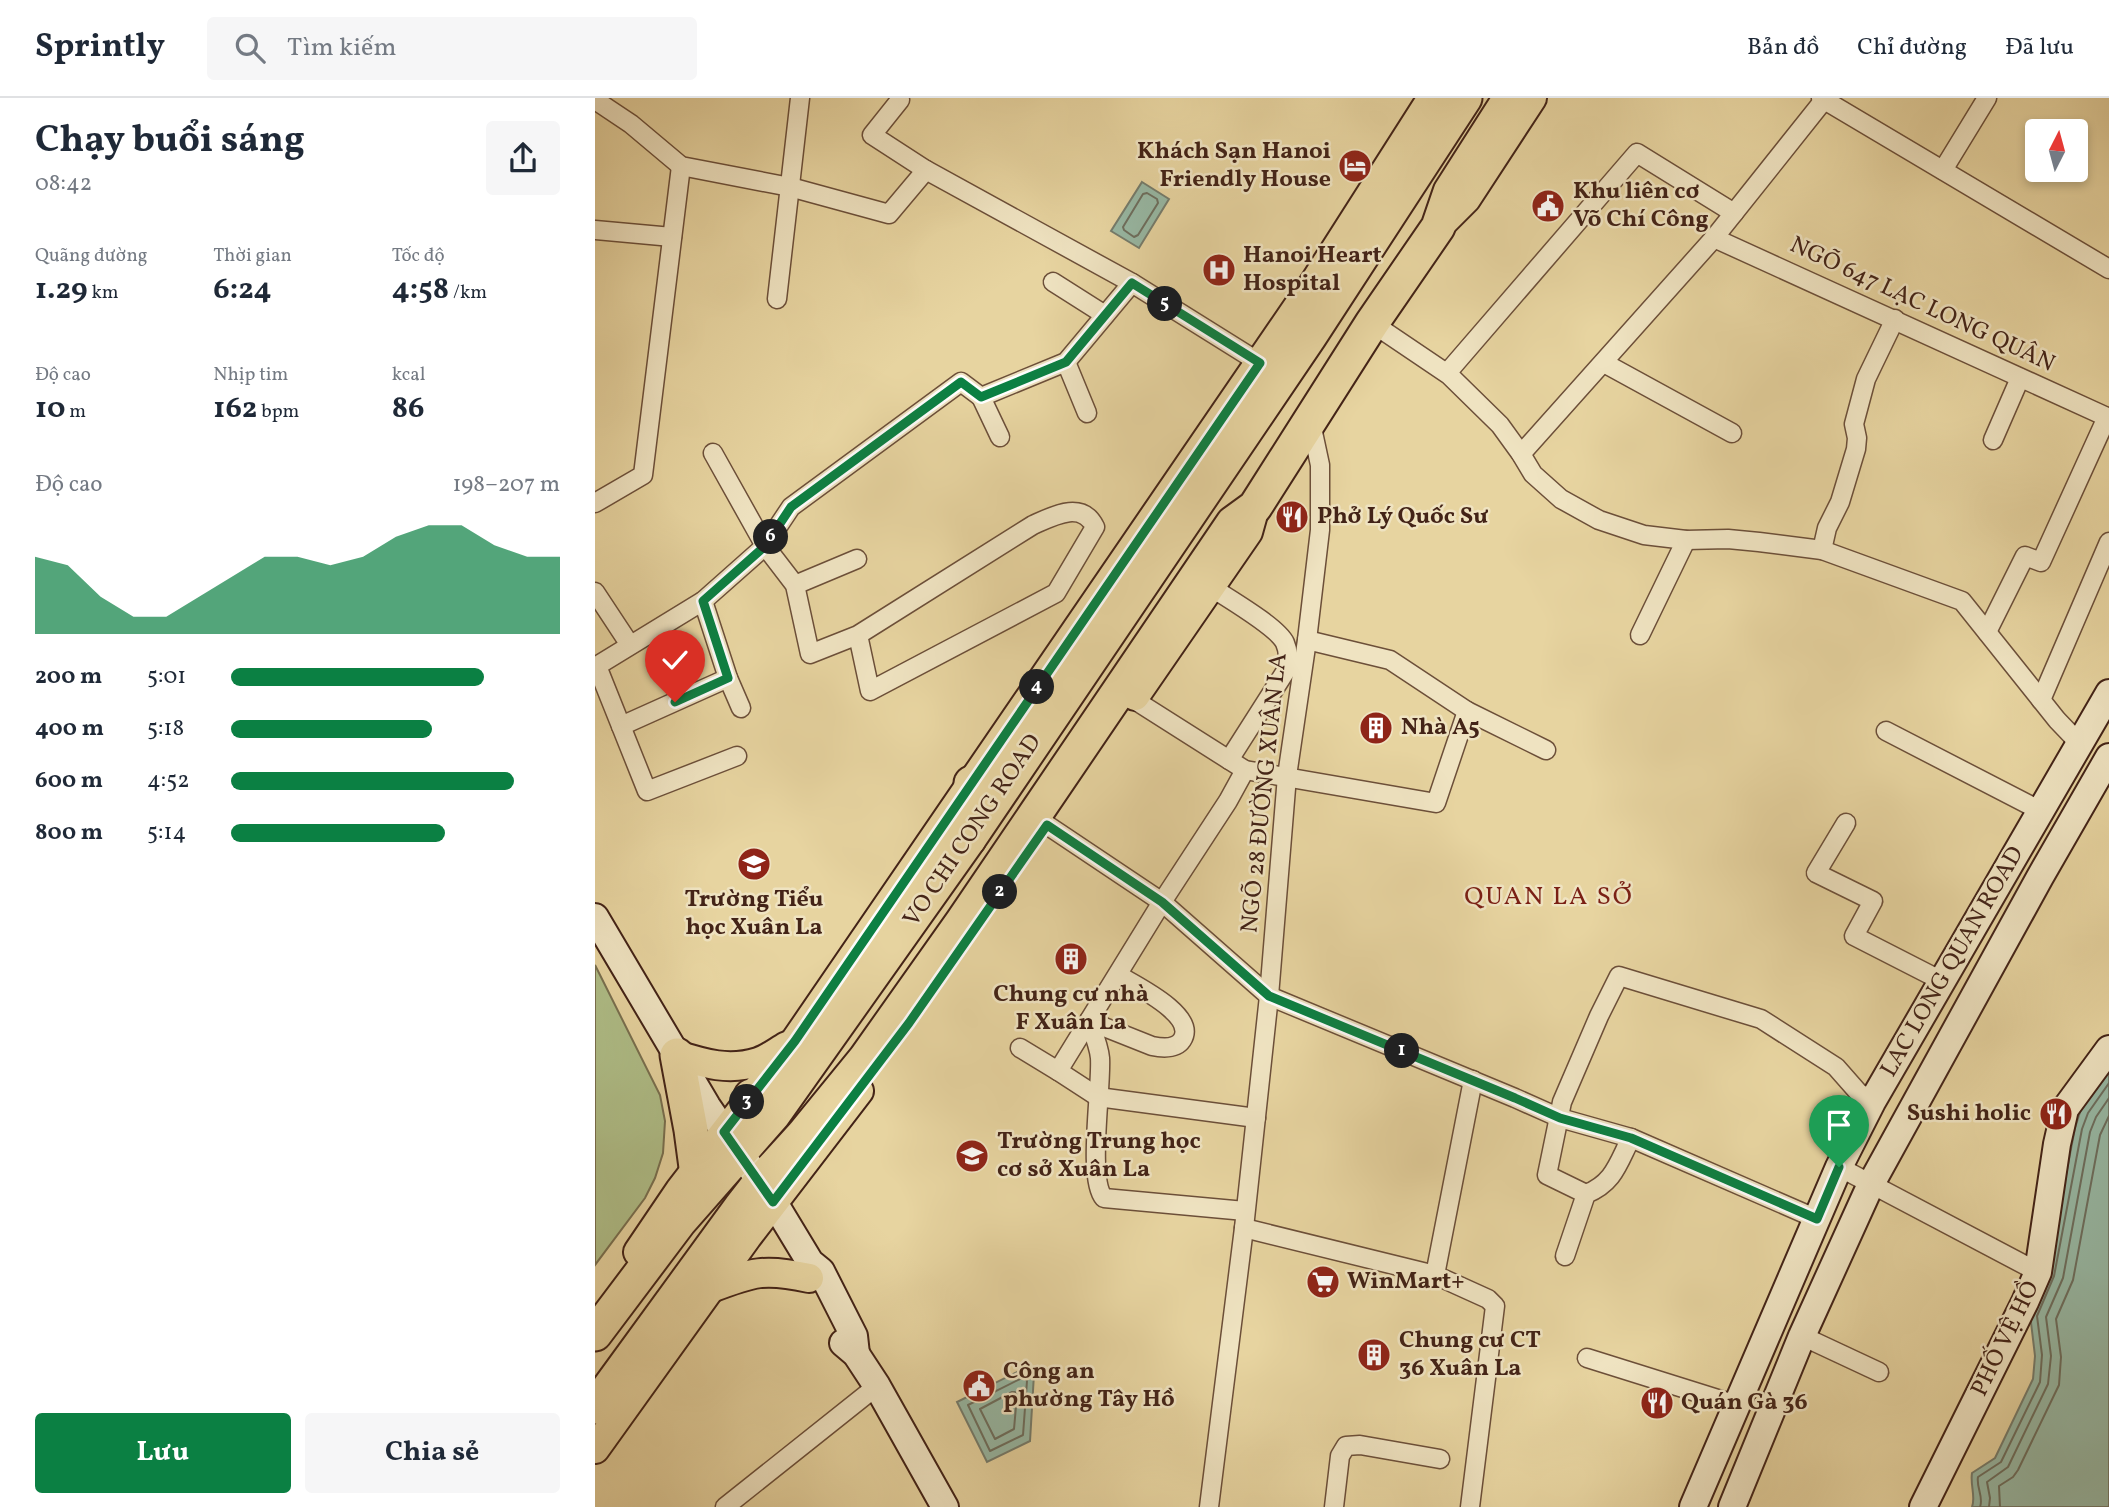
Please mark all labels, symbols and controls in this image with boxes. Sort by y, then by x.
search box [207,17,697,80]
text: Sprintly [35,25,165,71]
icon: search [231,29,269,67]
text: Tìm kiếm [287,30,396,66]
text: Bản đồ [1747,31,1819,65]
text: Chỉ đường [1857,31,1967,65]
text: Đã lưu [2005,31,2074,65]
text: Chạy buổi sáng [35,115,305,168]
north arrow [2025,119,2088,182]
map controls [2025,119,2088,182]
button: share [486,121,560,195]
place label: Khách Sạn Hanoi Friendly House [1137,135,1331,197]
hotel icon: Khách Sạn Hanoi Friendly House [1336,147,1374,185]
text: 08:42 [35,168,92,200]
place label: Khu liên cơ Võ Chí Công [1573,175,1709,237]
public building icon: Khu liên cơ Võ Chí Công [1529,187,1567,225]
street label: NGÕ 647 LẠC LONG QUÂN [1784,229,2060,381]
place label: Hanoi Heart Hospital [1243,239,1382,301]
text: Quãng đường [35,243,147,269]
text: Thời gian [213,243,292,269]
text: Tốc độ [392,243,445,269]
hospital icon: Hanoi Heart Hospital [1200,251,1238,289]
text: 1.29 [35,269,88,311]
text: 6:24 [213,269,272,311]
text: 4:58 [392,269,449,311]
text: km [88,280,119,306]
text: /km [449,280,487,306]
pin: 5 [1147,286,1183,322]
text: 5 [1160,290,1169,316]
text: Độ cao [35,362,91,388]
text: Nhịp tim [213,362,288,388]
text: kcal [392,362,425,388]
text: 10 [35,388,66,430]
text: 162 [213,388,257,430]
text: 86 [392,388,424,430]
text: m [66,399,86,425]
text: bpm [257,399,299,425]
text: Độ cao [35,469,103,501]
text: 198–207 m [452,469,560,501]
restaurant icon: Phở Lý Quốc Sư [1273,498,1311,536]
place label: Phở Lý Quốc Sư [1317,500,1489,534]
pin: 6 [753,520,789,555]
text: 6 [765,523,776,549]
pin [645,630,705,702]
icon: check [656,641,694,679]
street label: NGÕ 28 ĐƯỜNG XUÂN LA [1233,651,1297,935]
text: 200 m [35,661,102,693]
text: 5:01 [147,661,186,693]
pin: 4 [1019,670,1055,704]
text: 4 [1031,673,1042,699]
building icon: Nhà A5 [1357,709,1395,747]
place label: Nhà A5 [1401,711,1480,745]
text: 400 m [35,713,104,745]
text: 5:18 [147,713,184,745]
street label: VO CHI CONG ROAD [896,728,1050,934]
text: 600 m [35,765,103,797]
text: 4:52 [147,765,190,797]
text: 800 m [35,817,103,849]
text: 5:14 [147,817,186,849]
street label: LAC LONG QUAN ROAD [1873,840,2033,1084]
school or university icon: Trường Tiểu học Xuân La [735,845,773,883]
pin: 2 [983,874,1017,910]
text: 2 [995,878,1004,904]
district label: QUAN LA SỞ [1464,879,1634,915]
place label: Trường Tiểu học Xuân La [685,883,824,945]
building icon: Chung cư nhà F Xuân La [1052,940,1090,978]
place label: Chung cư nhà F Xuân La [993,978,1149,1040]
pin: 1 [1385,1034,1419,1068]
text: 1 [1398,1037,1405,1063]
pin: 3 [729,1084,765,1119]
text: 3 [742,1088,751,1114]
pin [1809,1095,1869,1167]
restaurant icon: Sushi holic [2037,1095,2075,1133]
place label: Sushi holic [1907,1097,2031,1131]
icon: arrive [1820,1106,1858,1144]
place label: Trường Trung học cơ sở Xuân La [997,1125,1201,1187]
school or university icon: Trường Trung học cơ sở Xuân La [953,1137,991,1175]
supermarket icon: WinMart+ [1304,1263,1342,1301]
place label: WinMart+ [1347,1265,1464,1299]
street label: PHỐ VỆ HỒ [1962,1275,2049,1403]
place label: Chung cư CT 36 Xuân La [1399,1324,1541,1386]
building icon: Chung cư CT 36 Xuân La [1355,1336,1393,1374]
place label: Công an phường Tây Hồ [1003,1355,1175,1417]
public building icon: Công an phường Tây Hồ [960,1367,998,1405]
restaurant icon: Quán Gà 36 [1638,1384,1676,1422]
place label: Quán Gà 36 [1681,1386,1808,1420]
button: Lưu [35,1413,291,1493]
button: Chia sẻ [305,1413,560,1493]

